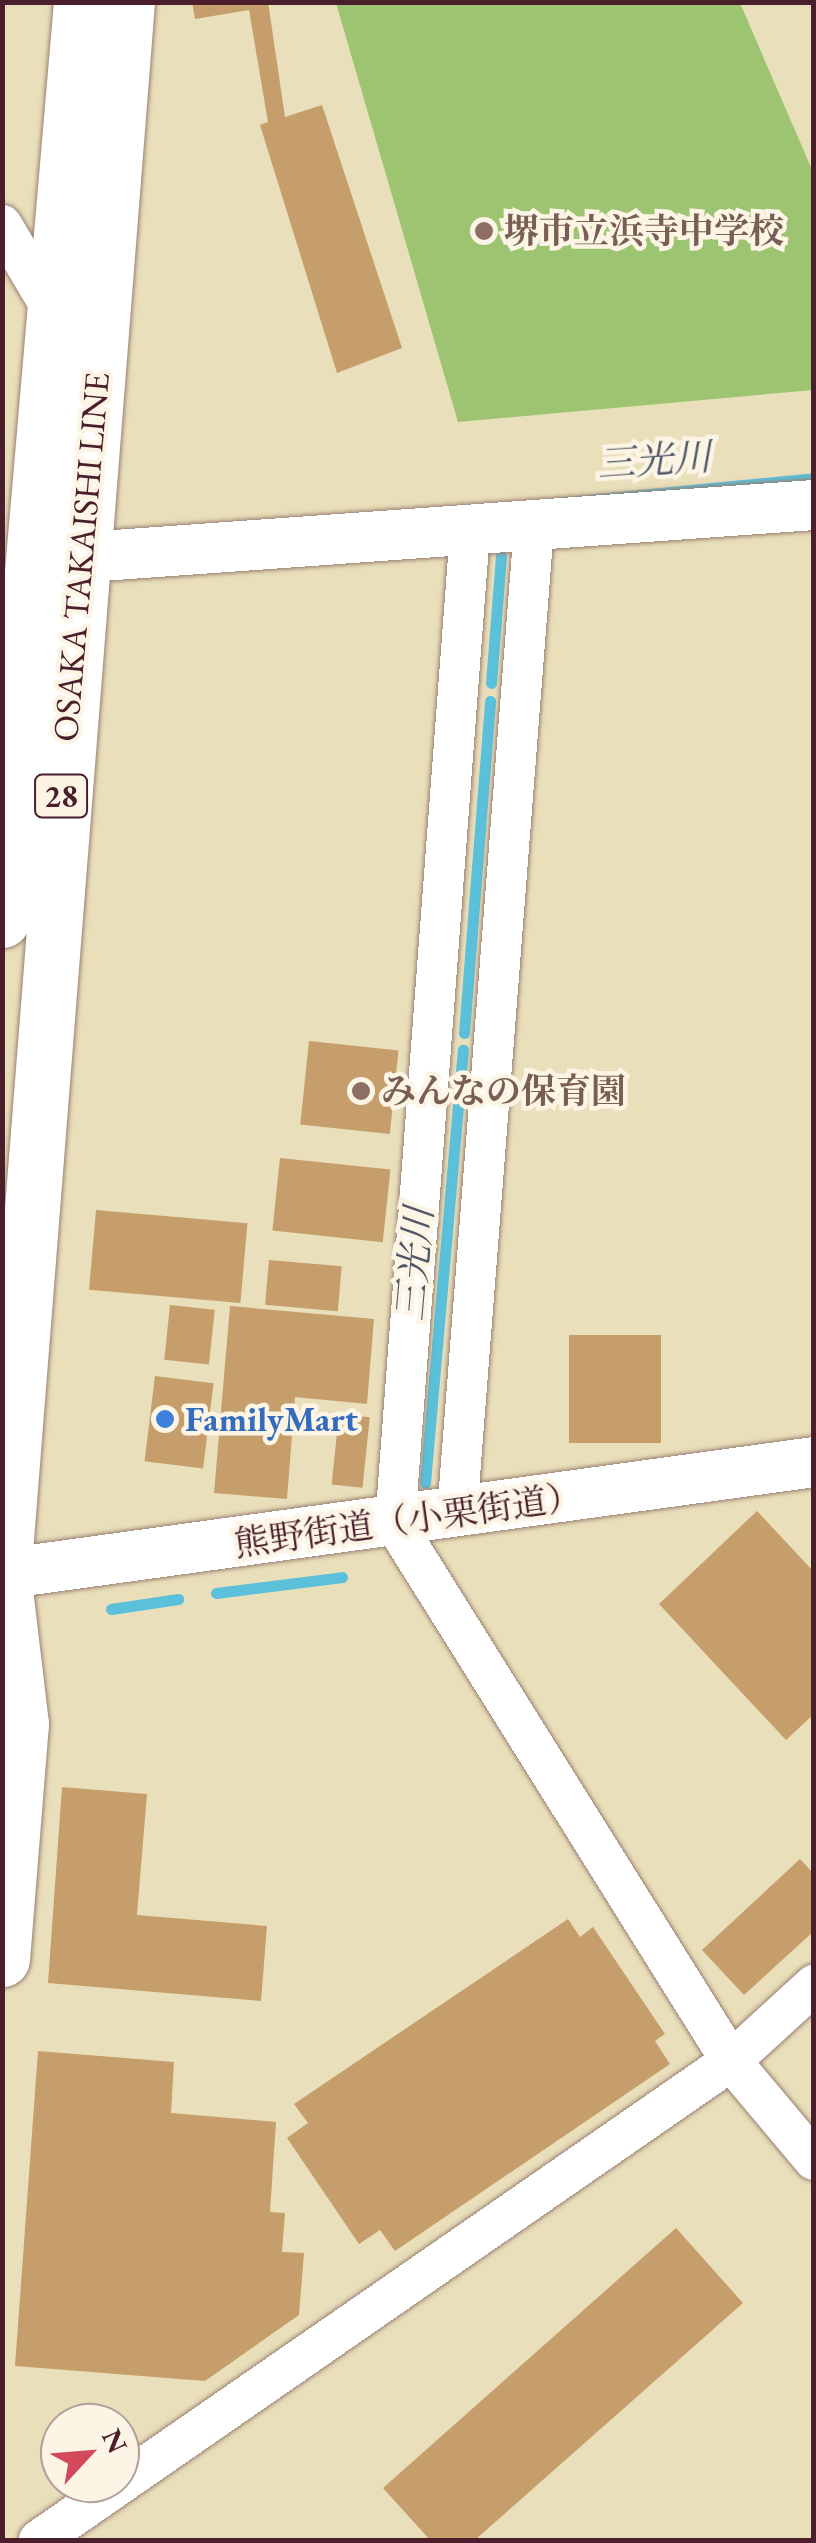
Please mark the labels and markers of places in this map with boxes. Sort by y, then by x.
place label: 堺市立浜寺中学校 [504,210,784,252]
marker: 堺市立浜寺中学校 [473,220,495,242]
place label: みんなの保育園 [381,1070,626,1112]
marker: みんなの保育園 [350,1080,372,1102]
place label: FamilyMart [185,1398,358,1440]
marker: FamilyMart [154,1408,176,1430]

